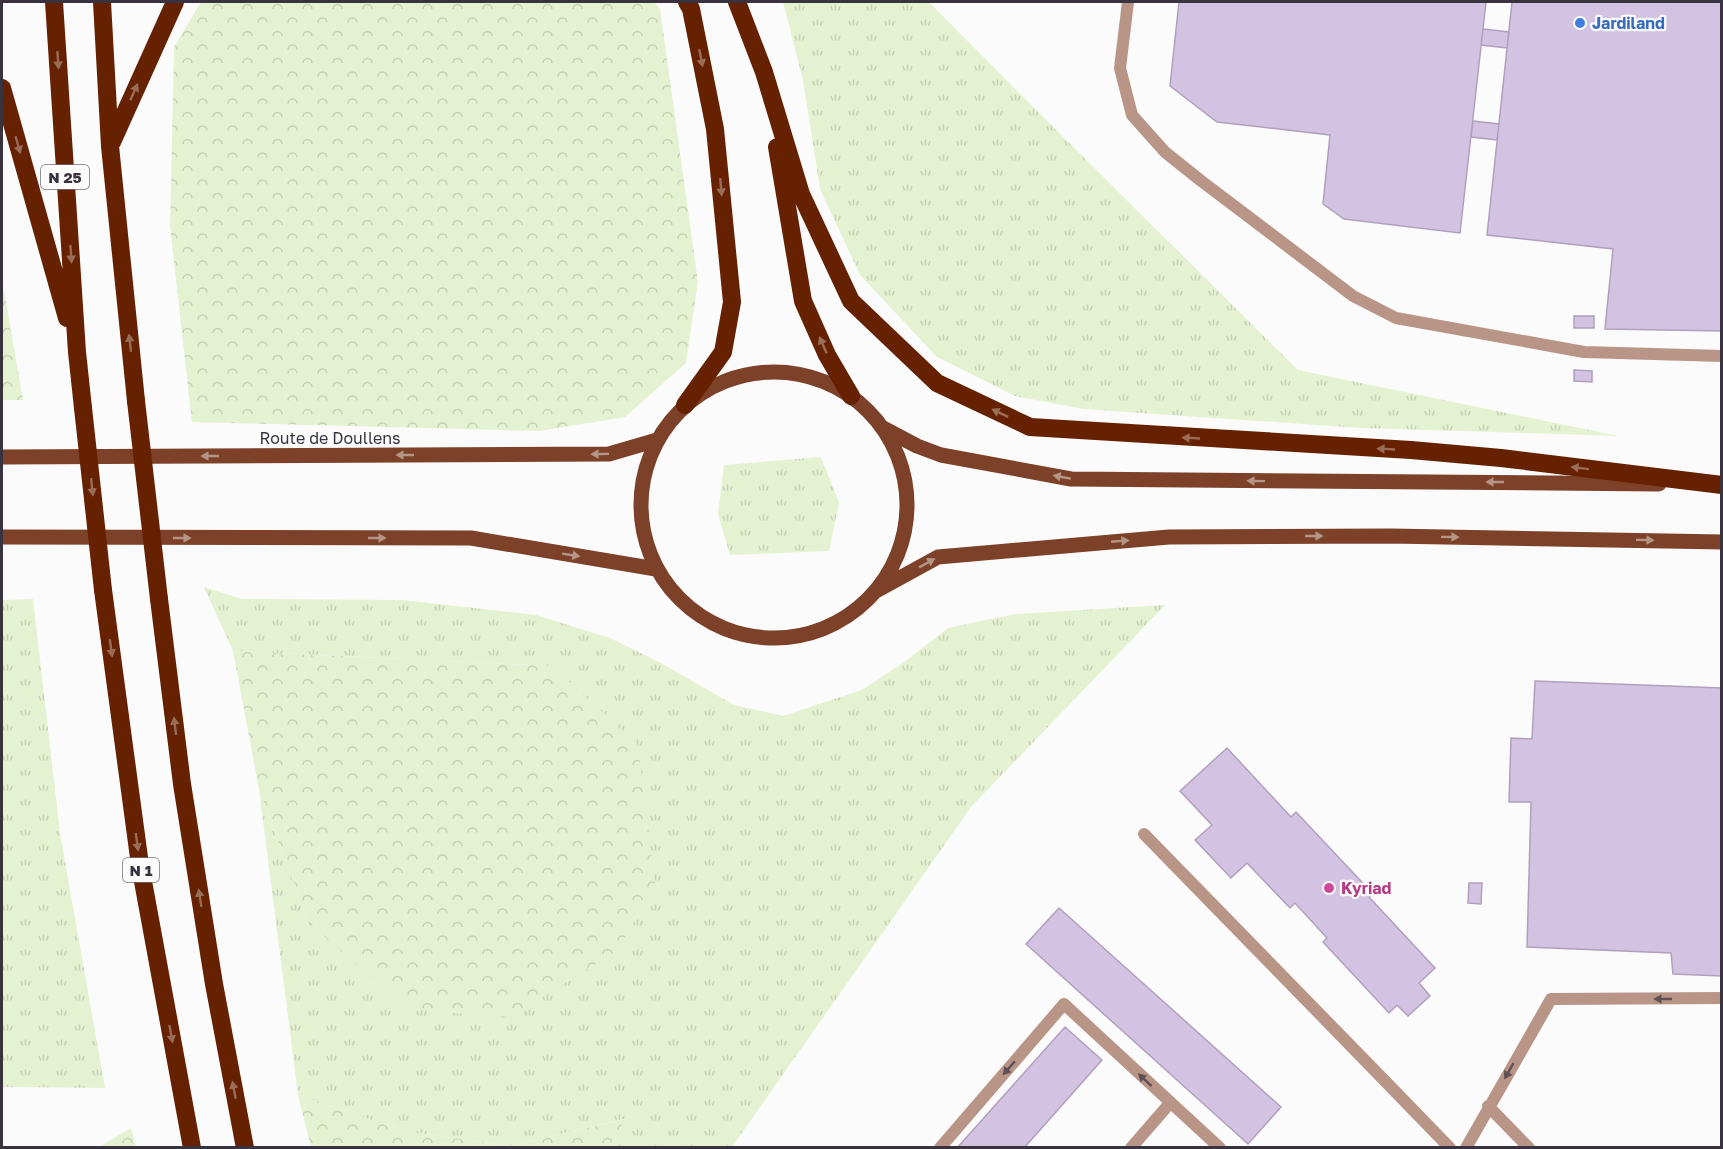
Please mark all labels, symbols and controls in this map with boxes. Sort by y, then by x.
place label: Jardiland [1592,13,1665,33]
marker: Jardiland [1573,16,1587,30]
one-way arrow [697,48,706,67]
one-way arrow [53,50,62,69]
one-way arrow [129,84,138,101]
one-way arrow [13,135,23,154]
road number: N 25 [41,165,89,189]
one-way arrow [716,177,726,196]
one-way arrow [66,245,75,264]
one-way arrow [125,333,135,352]
one-way arrow [818,336,827,353]
one-way arrow [991,408,1008,418]
street label: Route de Doullens [260,428,400,448]
one-way arrow [1182,433,1201,442]
one-way arrow [1376,444,1395,453]
one-way arrow [396,450,415,460]
one-way arrow [591,450,610,459]
one-way arrow [201,451,220,461]
one-way arrow [1570,463,1589,472]
one-way arrow [1052,472,1071,481]
one-way arrow [1247,476,1266,486]
one-way arrow [87,477,96,496]
one-way arrow [1486,477,1505,487]
one-way arrow [1305,531,1324,541]
one-way arrow [1440,532,1459,542]
one-way arrow [173,533,192,543]
one-way arrow [368,533,387,543]
one-way arrow [1110,536,1129,546]
one-way arrow [1635,536,1654,545]
one-way arrow [562,551,581,560]
one-way arrow [919,558,936,568]
one-way arrow [106,639,116,658]
one-way arrow [170,716,180,735]
one-way arrow [133,832,142,851]
road number: N 1 [123,858,159,882]
place label: Kyriad [1341,878,1392,898]
marker: Kyriad [1322,881,1336,895]
one-way arrow [196,888,205,907]
one-way arrow [1654,994,1673,1004]
one-way arrow [167,1024,176,1043]
one-way arrow [1003,1060,1016,1075]
one-way arrow [1504,1063,1514,1080]
one-way arrow [1138,1074,1153,1087]
one-way arrow [229,1080,238,1099]

